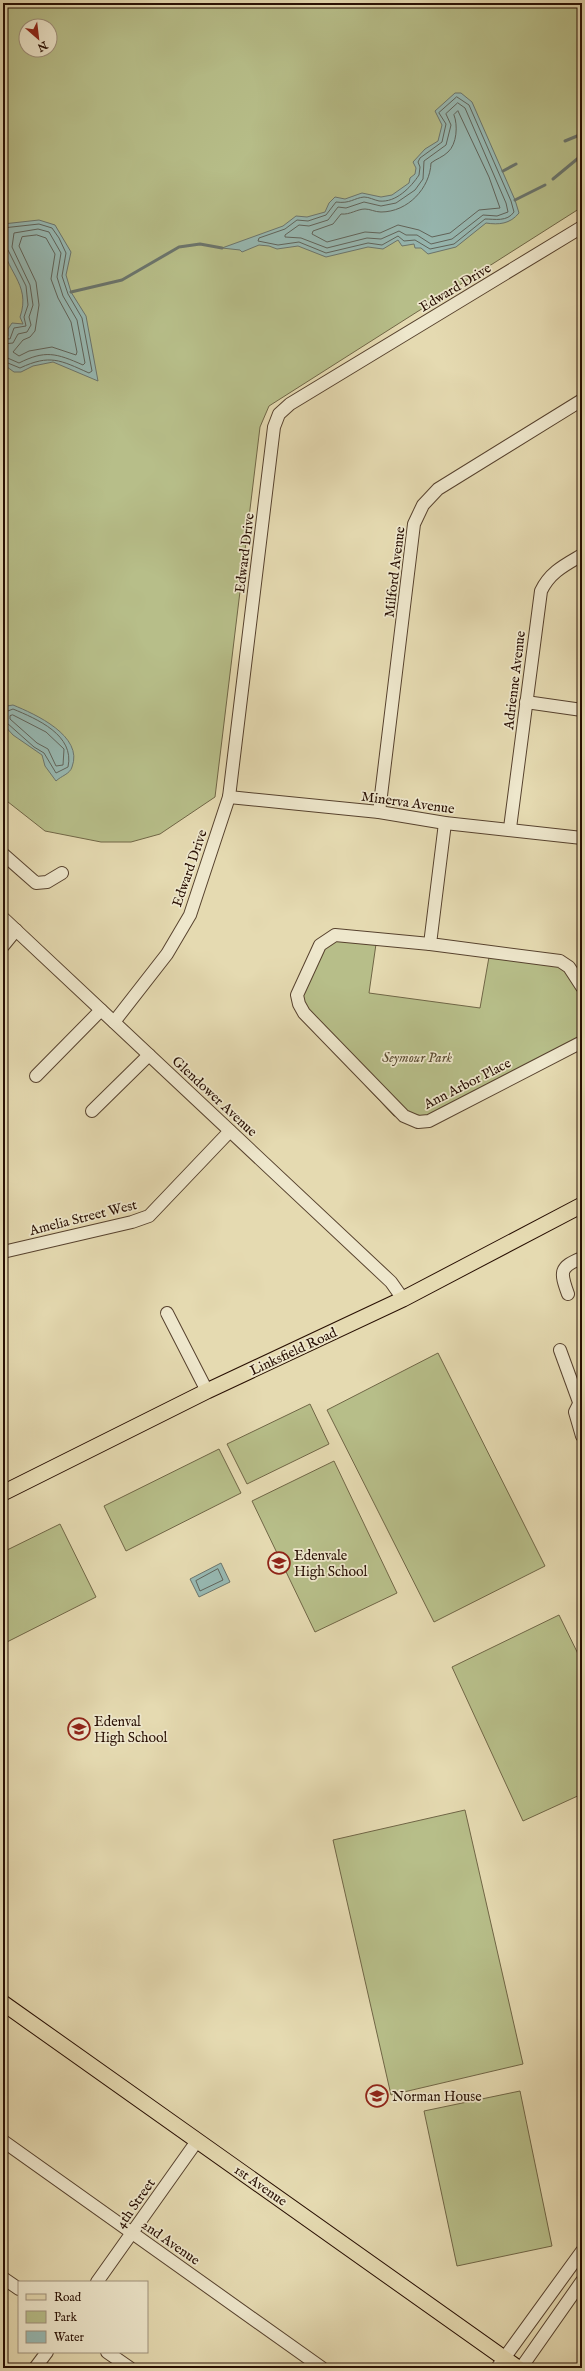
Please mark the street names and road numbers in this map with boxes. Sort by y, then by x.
street label: Edward Drive [416,259,495,316]
street label: Edward Drive [231,511,259,594]
street label: Milford Avenue [380,525,410,619]
street label: Adrienne Avenue [500,629,530,732]
street label: Minerva Avenue [360,788,456,819]
street label: Edward Drive [168,827,212,909]
street label: Glendower Avenue [168,1053,261,1141]
street label: Ann Arbor Place [420,1054,515,1114]
street label: Amelia Street West [27,1196,139,1240]
street label: Linksfield Road [247,1324,340,1380]
street label: 1st Avenue [230,2161,291,2211]
street label: 4th Street [112,2175,160,2232]
street label: 2nd Avenue [138,2216,204,2270]

